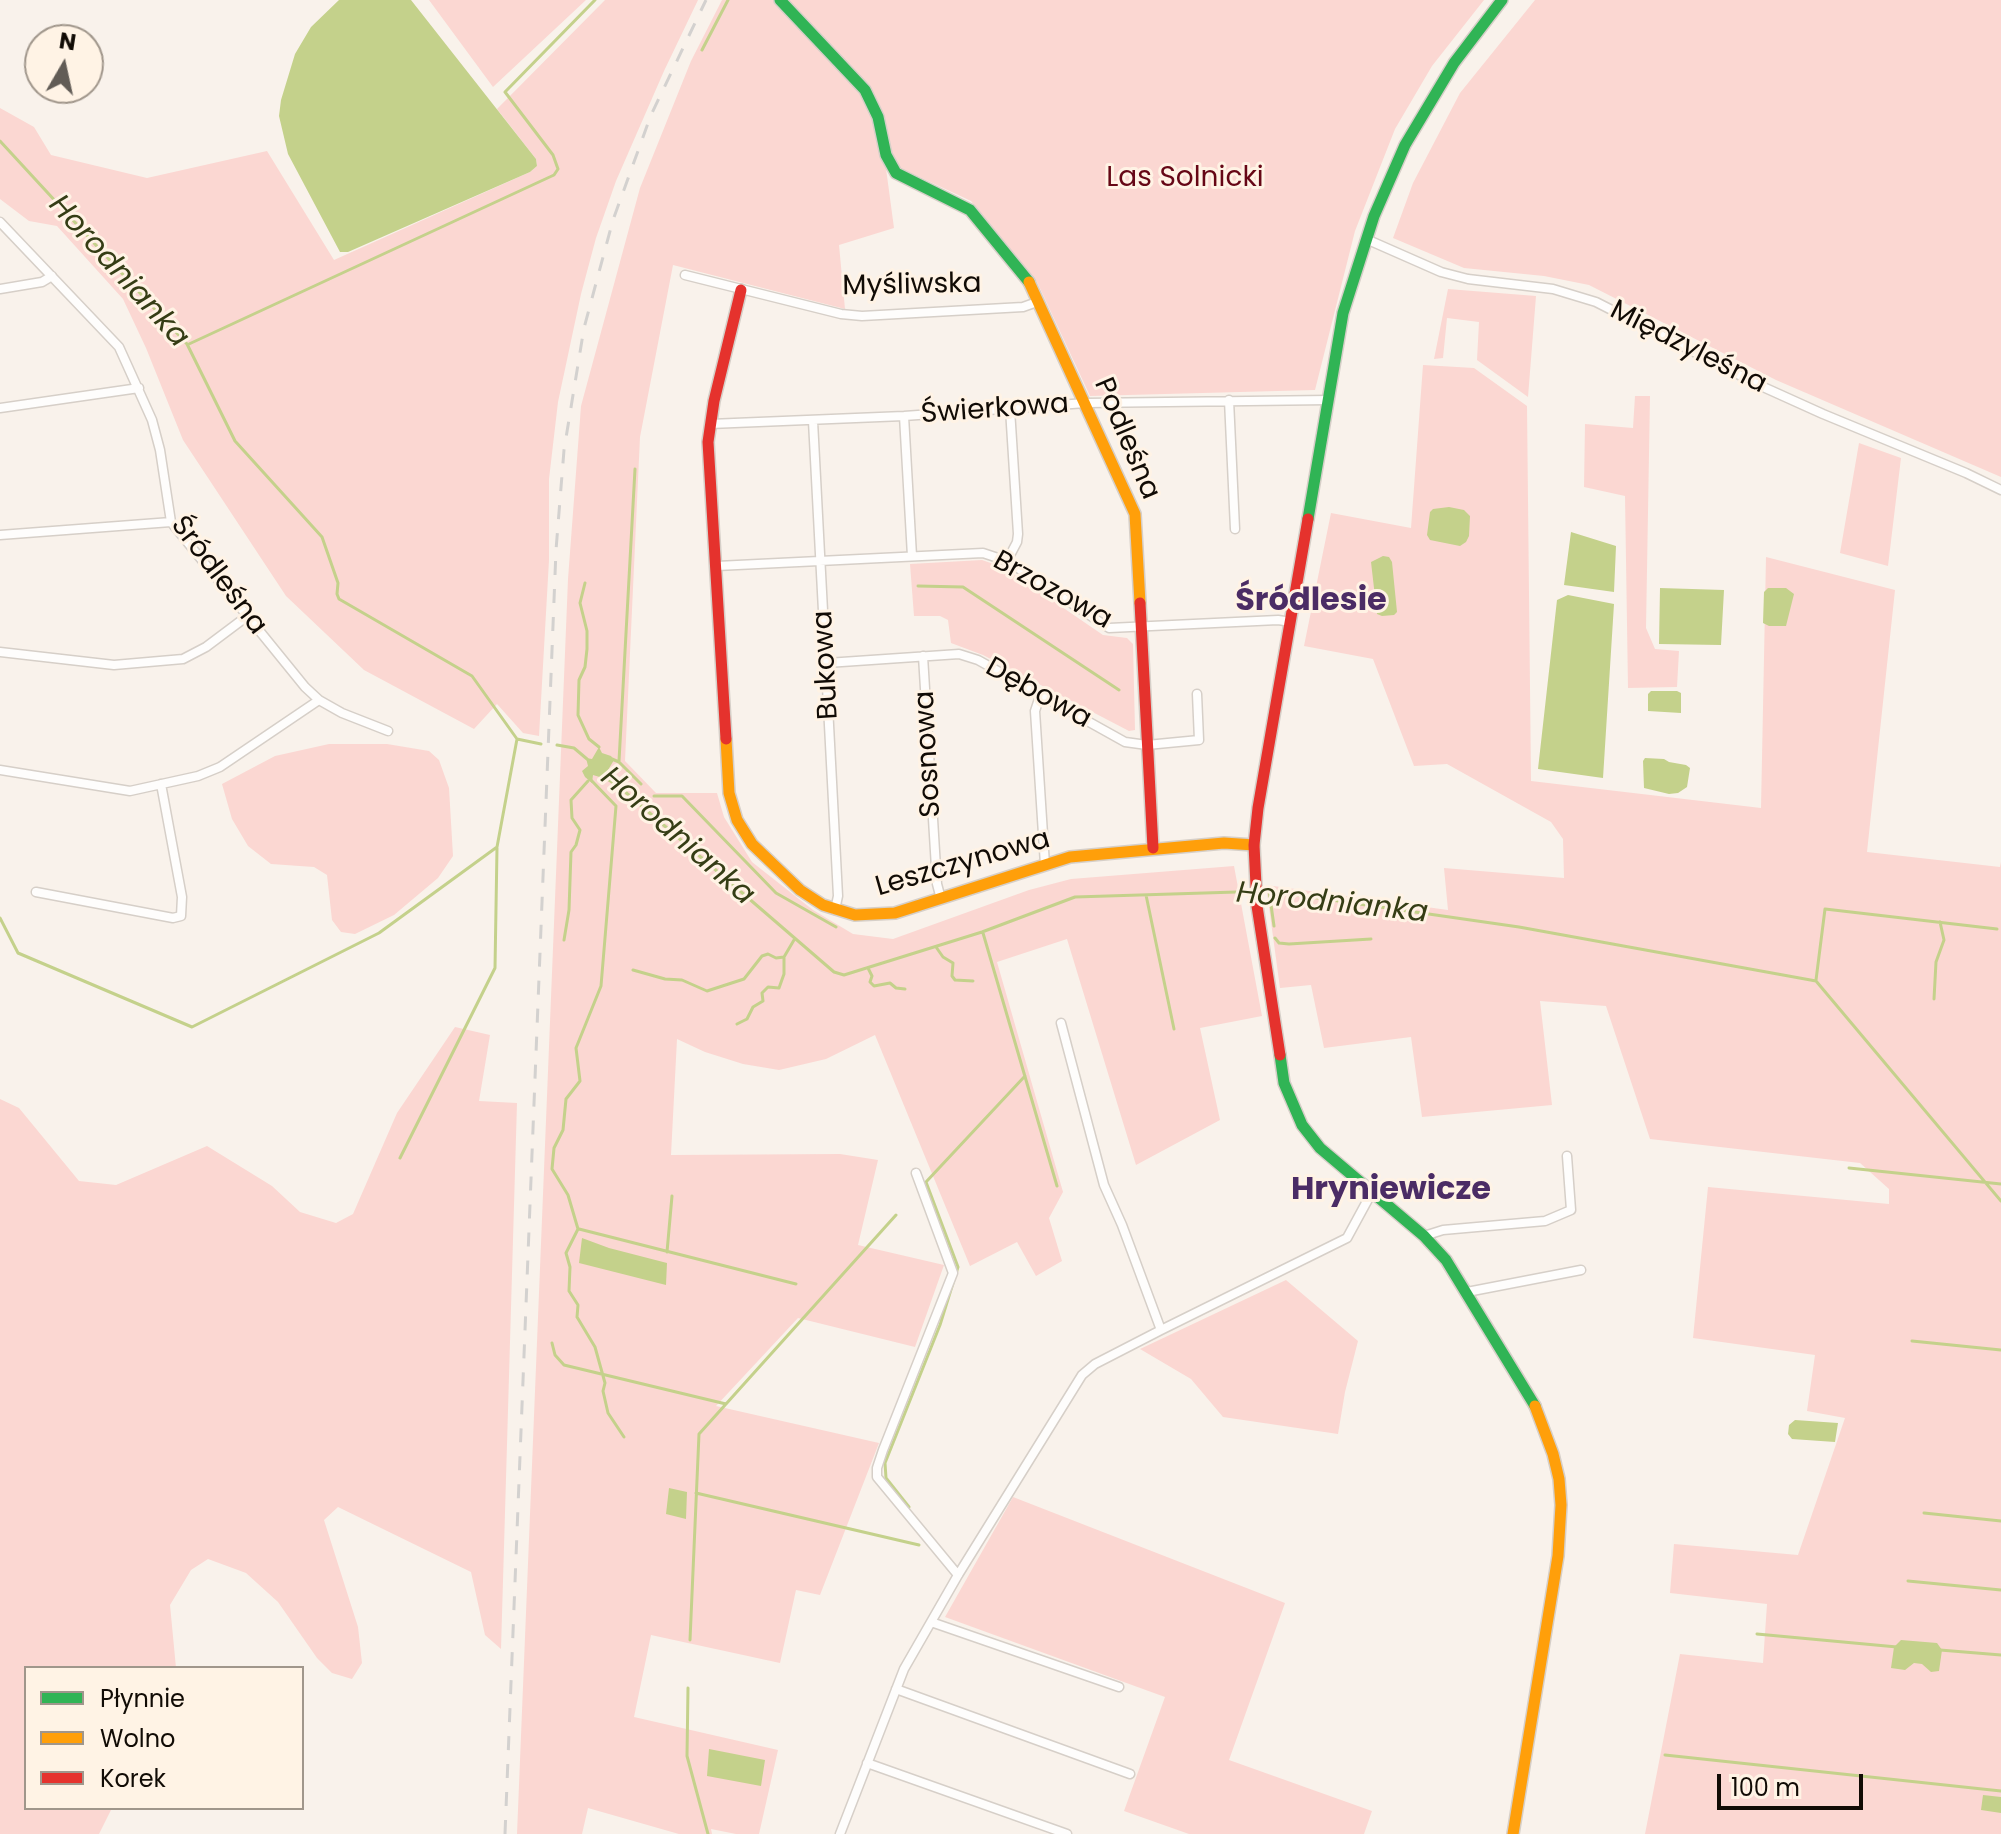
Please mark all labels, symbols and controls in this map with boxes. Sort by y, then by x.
north arrow [24,24,104,104]
text: N [57,25,78,58]
park label: Las Solnicki [1106,162,1264,196]
water label: Horodnianka [40,188,196,356]
street label: Myśliwska [842,268,982,304]
street label: Międzyleśna [1604,294,1772,402]
street label: Podleśna [1085,373,1167,505]
street label: Świerkowa [920,388,1070,432]
street label: Śródleśna [163,510,273,642]
street label: Brzozowa [987,545,1117,637]
district label: Śródlesie [1235,583,1387,621]
street label: Bukowa [807,610,847,720]
street label: Dębowa [979,651,1097,737]
street label: Sosnowa [909,690,949,818]
water label: Horodnianka [593,760,761,914]
street label: Leszczynowa [872,823,1054,905]
water label: Horodnianka [1234,876,1430,932]
district label: Hryniewicze [1291,1172,1491,1210]
legend [24,1666,304,1810]
text: Płynnie [100,1682,185,1715]
text: Wolno [100,1722,175,1755]
scale bar [1721,1758,1867,1808]
text: Korek [100,1762,166,1795]
text: 100 m [1731,1771,1800,1804]

